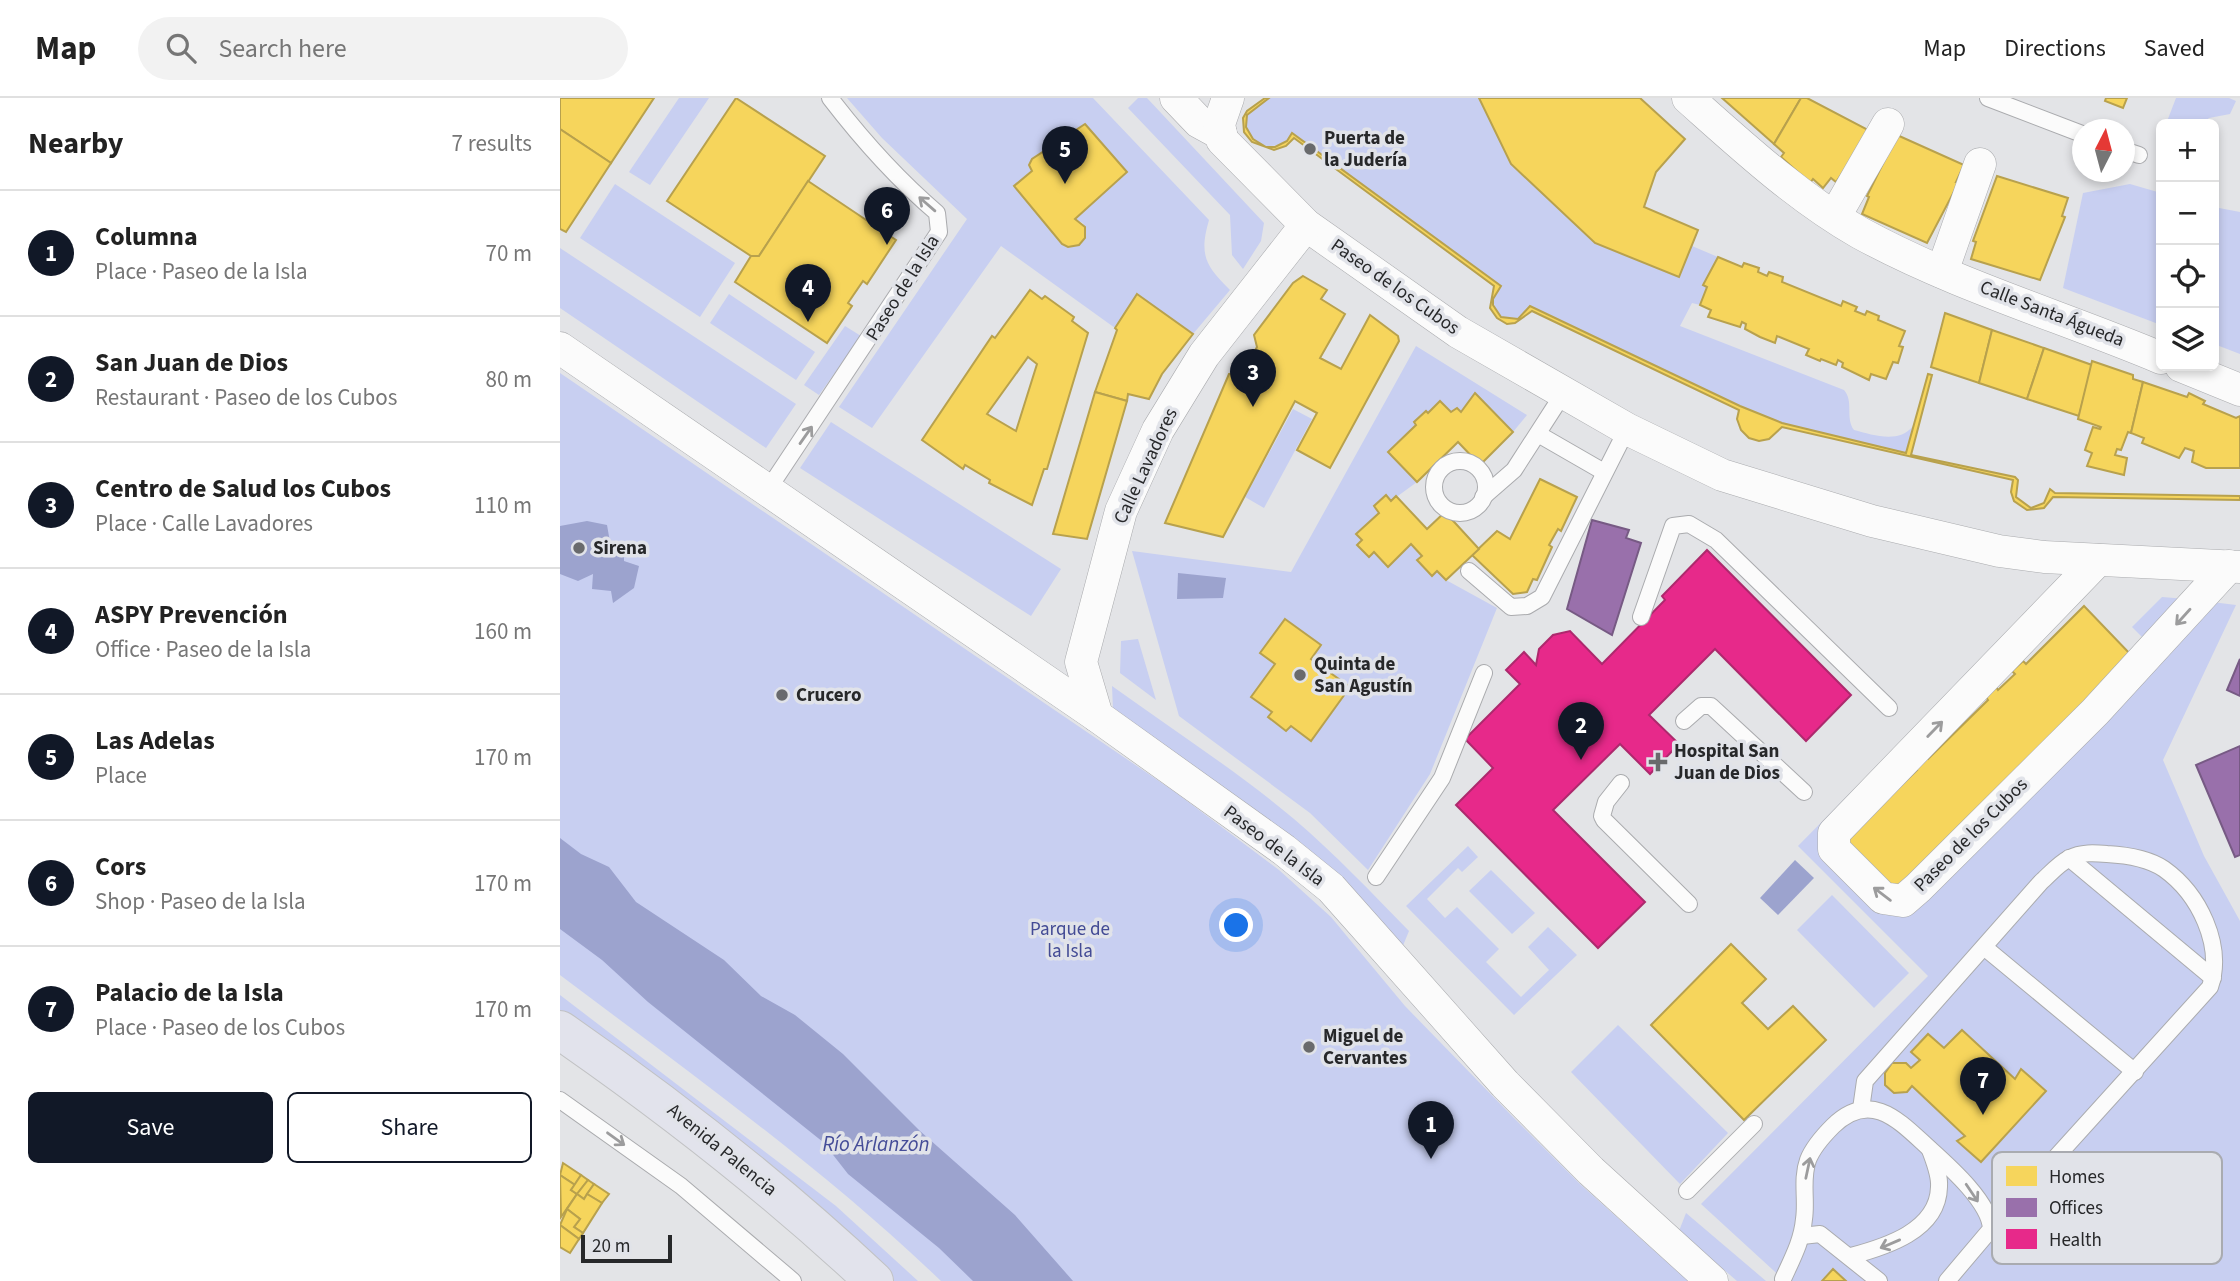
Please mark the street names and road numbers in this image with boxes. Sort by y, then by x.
street label: Paseo de la Isla [860,230,946,346]
street label: Paseo de los Cubos [1325,233,1465,341]
street label: Calle Santa Águeda [1976,274,2128,354]
street label: Calle Lavadores [1107,404,1185,528]
street label: Paseo de los Cubos [1908,772,2034,898]
street label: Paseo de la Isla [1218,799,1330,893]
street label: Avenida Palencia [661,1097,783,1203]

